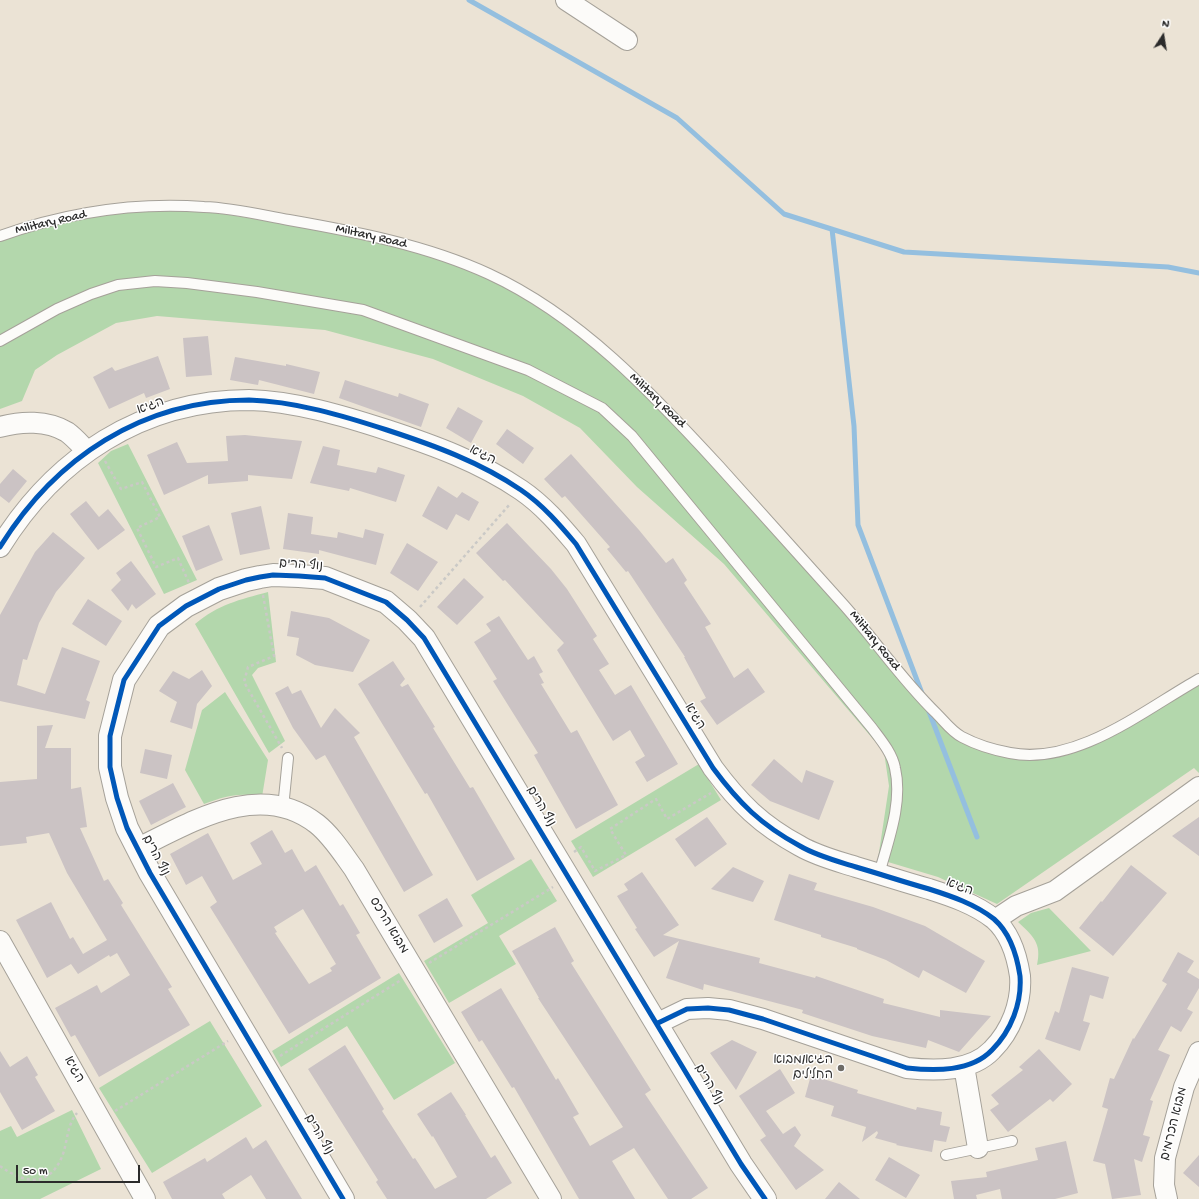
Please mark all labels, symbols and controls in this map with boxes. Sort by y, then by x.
north arrow [1143,16,1183,56]
text: N [1161,18,1170,31]
street label: Military Road [14,207,88,239]
street label: Military Road [334,221,408,253]
street label: Military Road [625,370,689,432]
street label: הגיא [135,395,167,419]
street label: הגיא [466,443,498,469]
street label: נוף הרים [278,557,324,575]
street label: Military Road [845,608,903,674]
street label: הגיא [680,701,708,733]
street label: נוף הרים [522,784,558,830]
street label: נוף הרים [138,833,172,879]
street label: הגיא [943,876,975,900]
street label: מבוא הרכס [365,895,411,957]
place label: הגיא/מבוא החלילים [773,1053,833,1084]
street label: הגיא [59,1054,87,1086]
street label: נוף הרים [690,1062,726,1108]
marker: הגיא/מבוא החלילים [836,1063,846,1073]
street label: מבוא הכרמים [1158,1086,1192,1162]
street label: נוף הרים [300,1112,336,1158]
scale bar [18,1157,142,1183]
text: 50 m [23,1165,48,1179]

